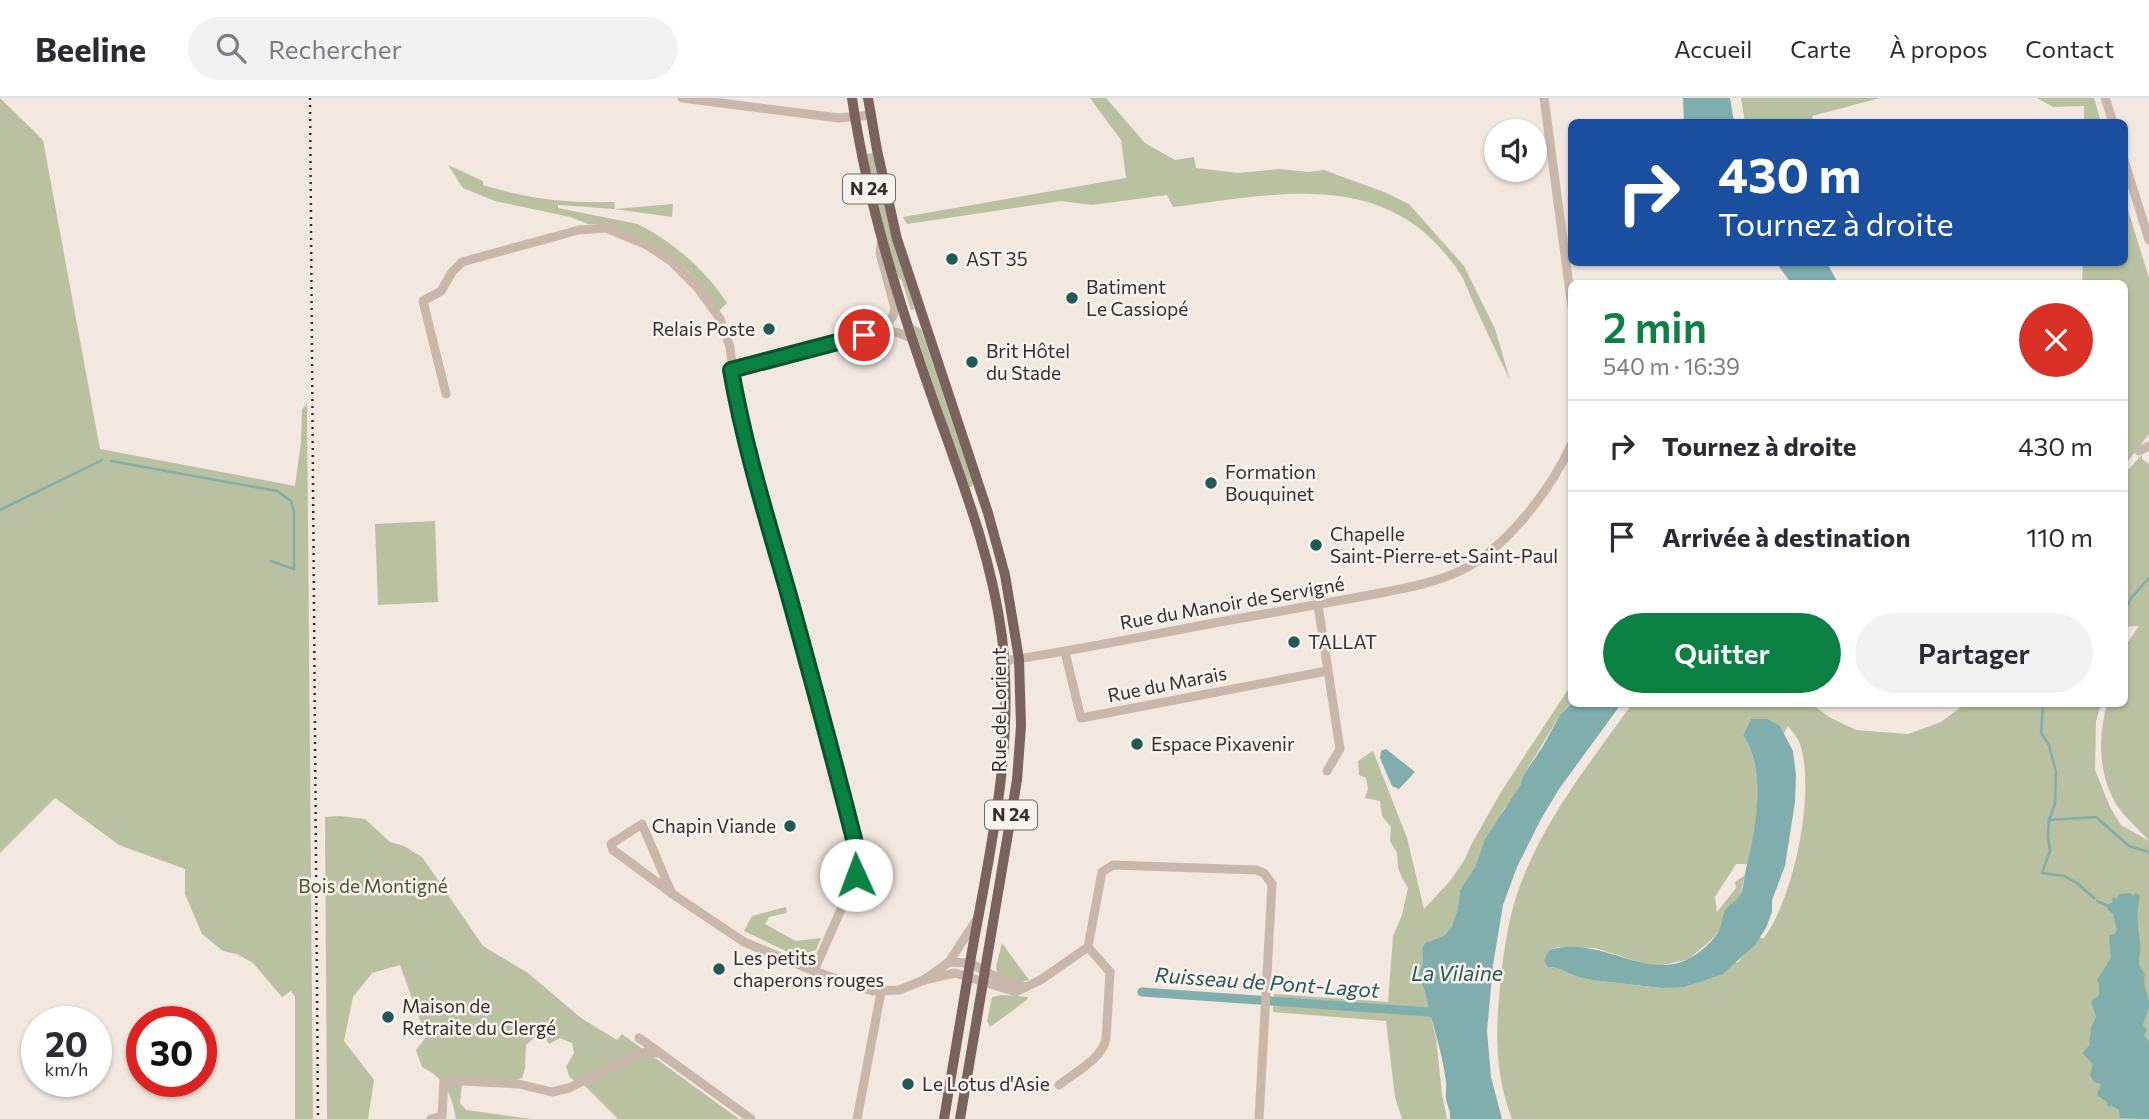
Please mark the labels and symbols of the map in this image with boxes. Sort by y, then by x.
road number: N 24 [843,174,895,204]
place label: AST 35 [966,247,1028,270]
marker: AST 35 [944,251,960,267]
place label: Batiment Le Cassiopé [1086,275,1188,320]
marker: Batiment Le Cassiopé [1064,290,1080,306]
pin [834,305,894,365]
place label: Relais Poste [652,317,755,340]
marker: Relais Poste [761,321,777,337]
place label: Brit Hôtel du Stade [986,339,1070,384]
marker: Brit Hôtel du Stade [964,354,980,370]
place label: Formation Bouquinet [1225,460,1316,505]
marker: Formation Bouquinet [1203,475,1219,491]
place label: Chapelle Saint-Pierre-et-Saint-Paul [1330,522,1558,567]
marker: Chapelle Saint-Pierre-et-Saint-Paul [1308,537,1324,553]
street label: Rue du Manoir de Servigné [1118,571,1346,634]
place label: TALLAT [1308,630,1377,653]
marker: TALLAT [1286,634,1302,650]
street label: Rue de Lorient [987,647,1010,772]
street label: Rue du Marais [1105,661,1228,706]
place label: Espace Pixavenir [1151,732,1295,755]
marker: Espace Pixavenir [1129,736,1145,752]
road number: N 24 [985,800,1037,830]
place label: Chapin Viande [652,814,776,837]
marker: Chapin Viande [782,818,798,834]
position arrow [819,838,893,912]
park label: Bois de Montigné [298,874,448,897]
place label: Les petits chaperons rouges [733,946,884,991]
water label: La Vilaine [1411,960,1503,985]
marker: Les petits chaperons rouges [711,961,727,977]
water label: Ruisseau de Pont-Lagot [1154,961,1381,1002]
place label: Maison de Retraite du Clergé [402,994,556,1039]
speed limit sign: 30 [126,1006,217,1097]
marker: Maison de Retraite du Clergé [380,1009,396,1025]
place label: Le Lotus d'Asie [922,1072,1050,1095]
marker: Le Lotus d'Asie [900,1076,916,1092]

